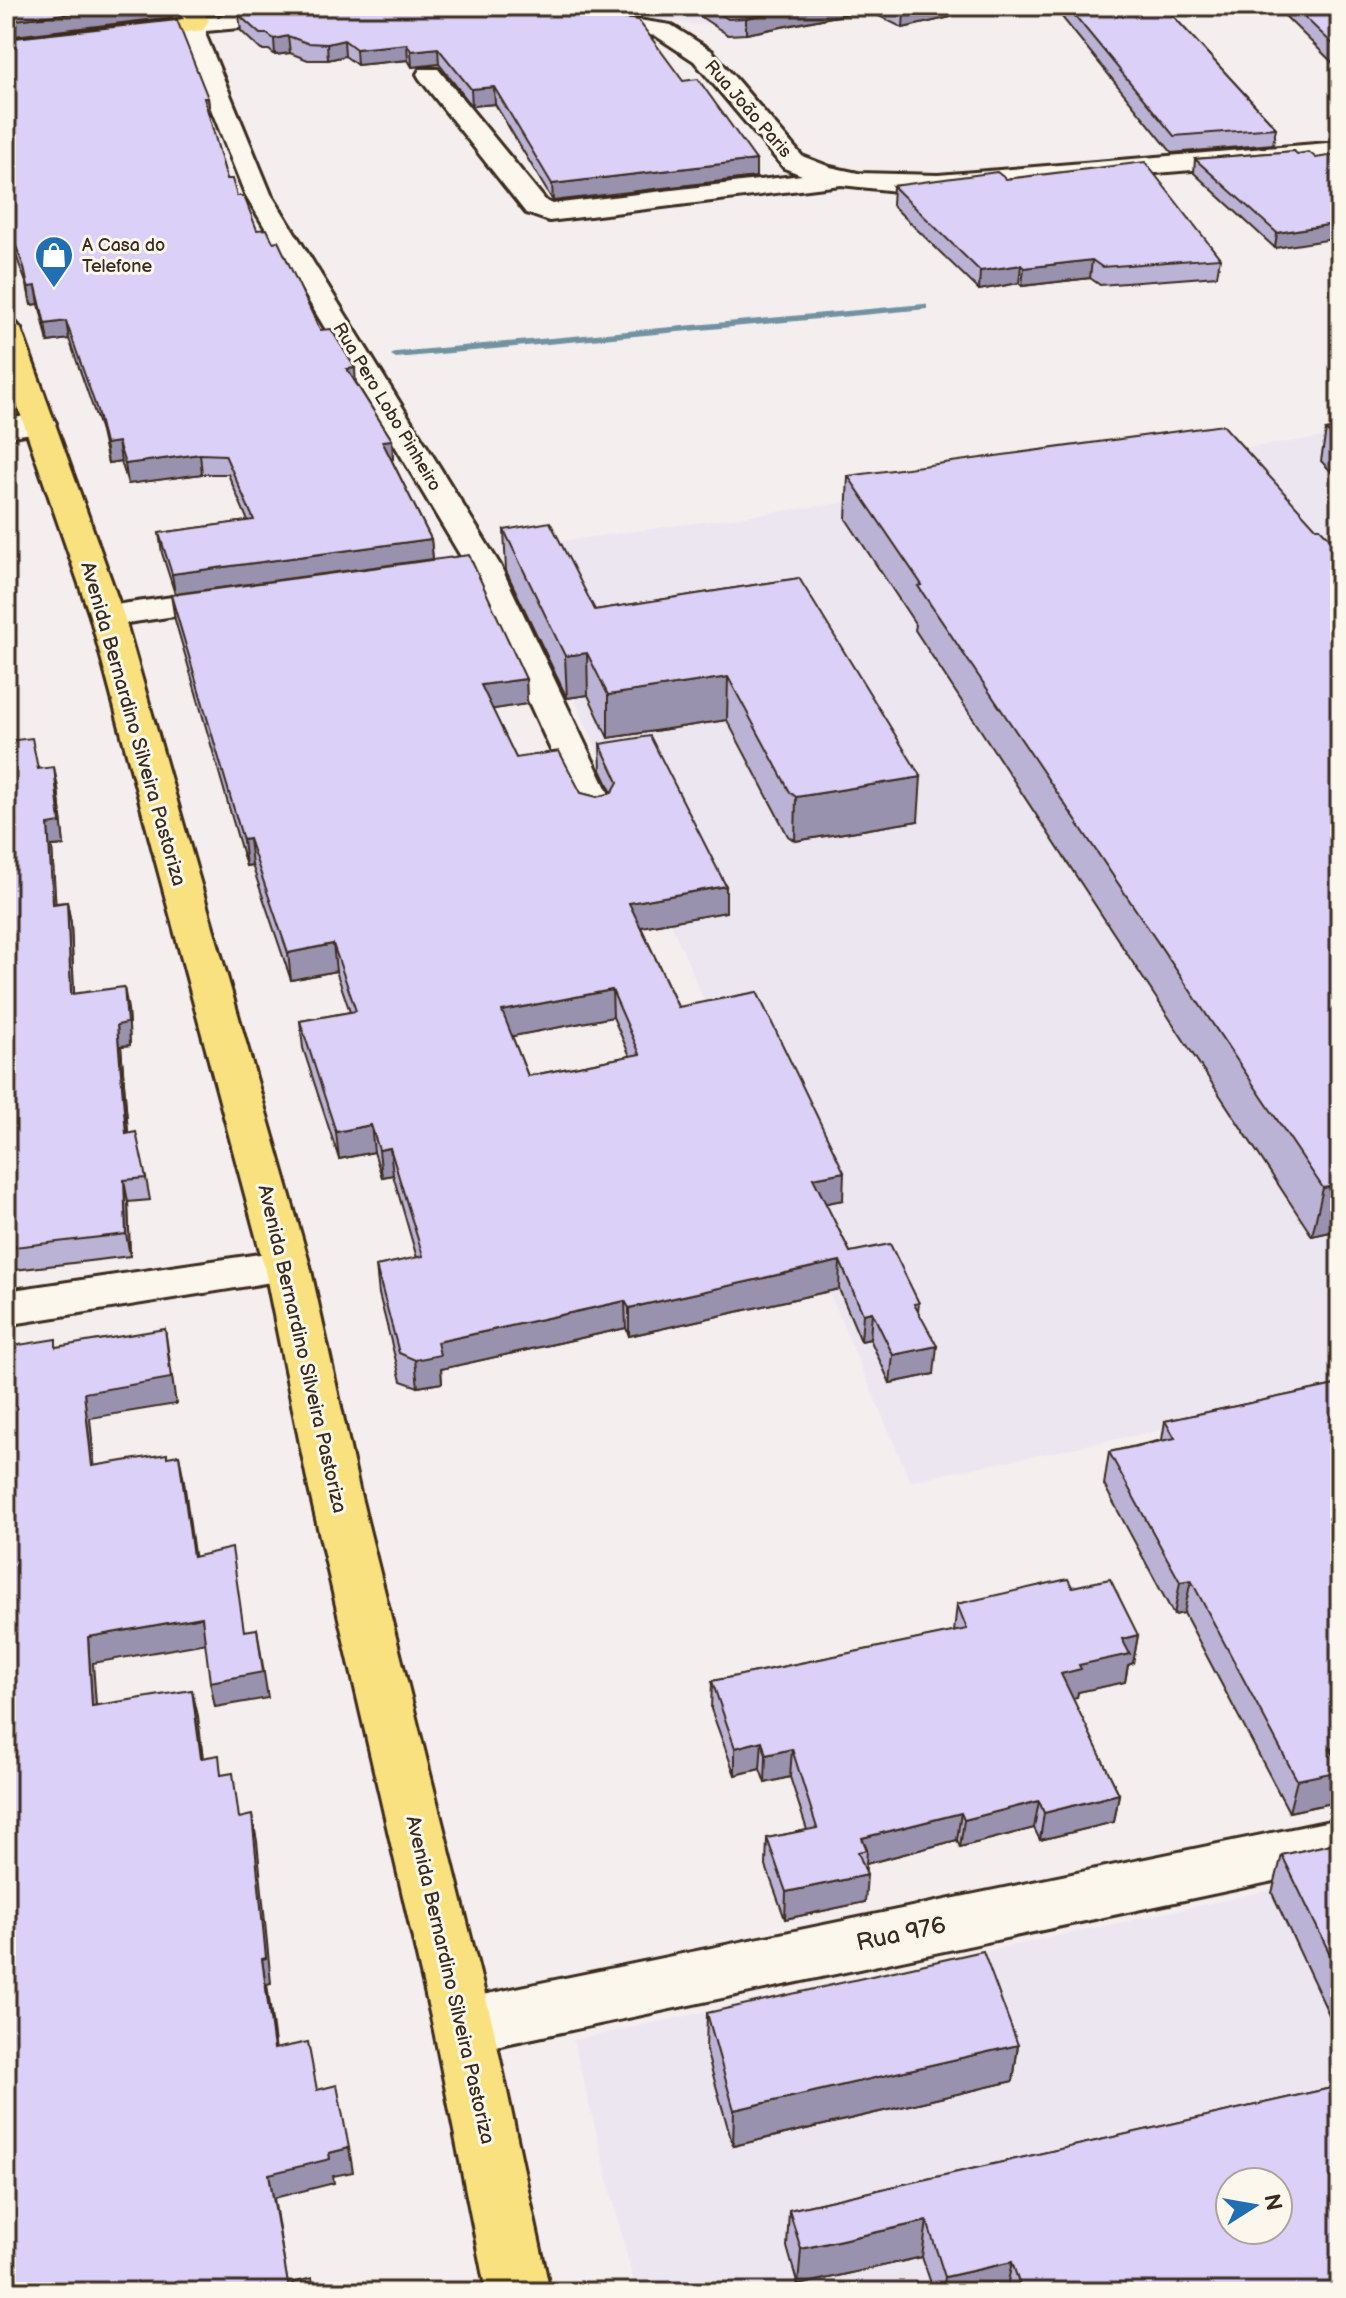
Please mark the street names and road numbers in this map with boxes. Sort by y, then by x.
street label: Rua João Paris [700,56,796,162]
street label: Rua Pero Lobo Pinheiro [328,319,446,495]
street label: Avenida Bernardino Silveira Pastoriza [75,559,191,889]
street label: Avenida Bernardino Silveira Pastoriza [252,1183,352,1515]
street label: Avenida Bernardino Silveira Pastoriza [400,1814,500,2146]
street label: Rua 976 [854,1910,948,1958]

